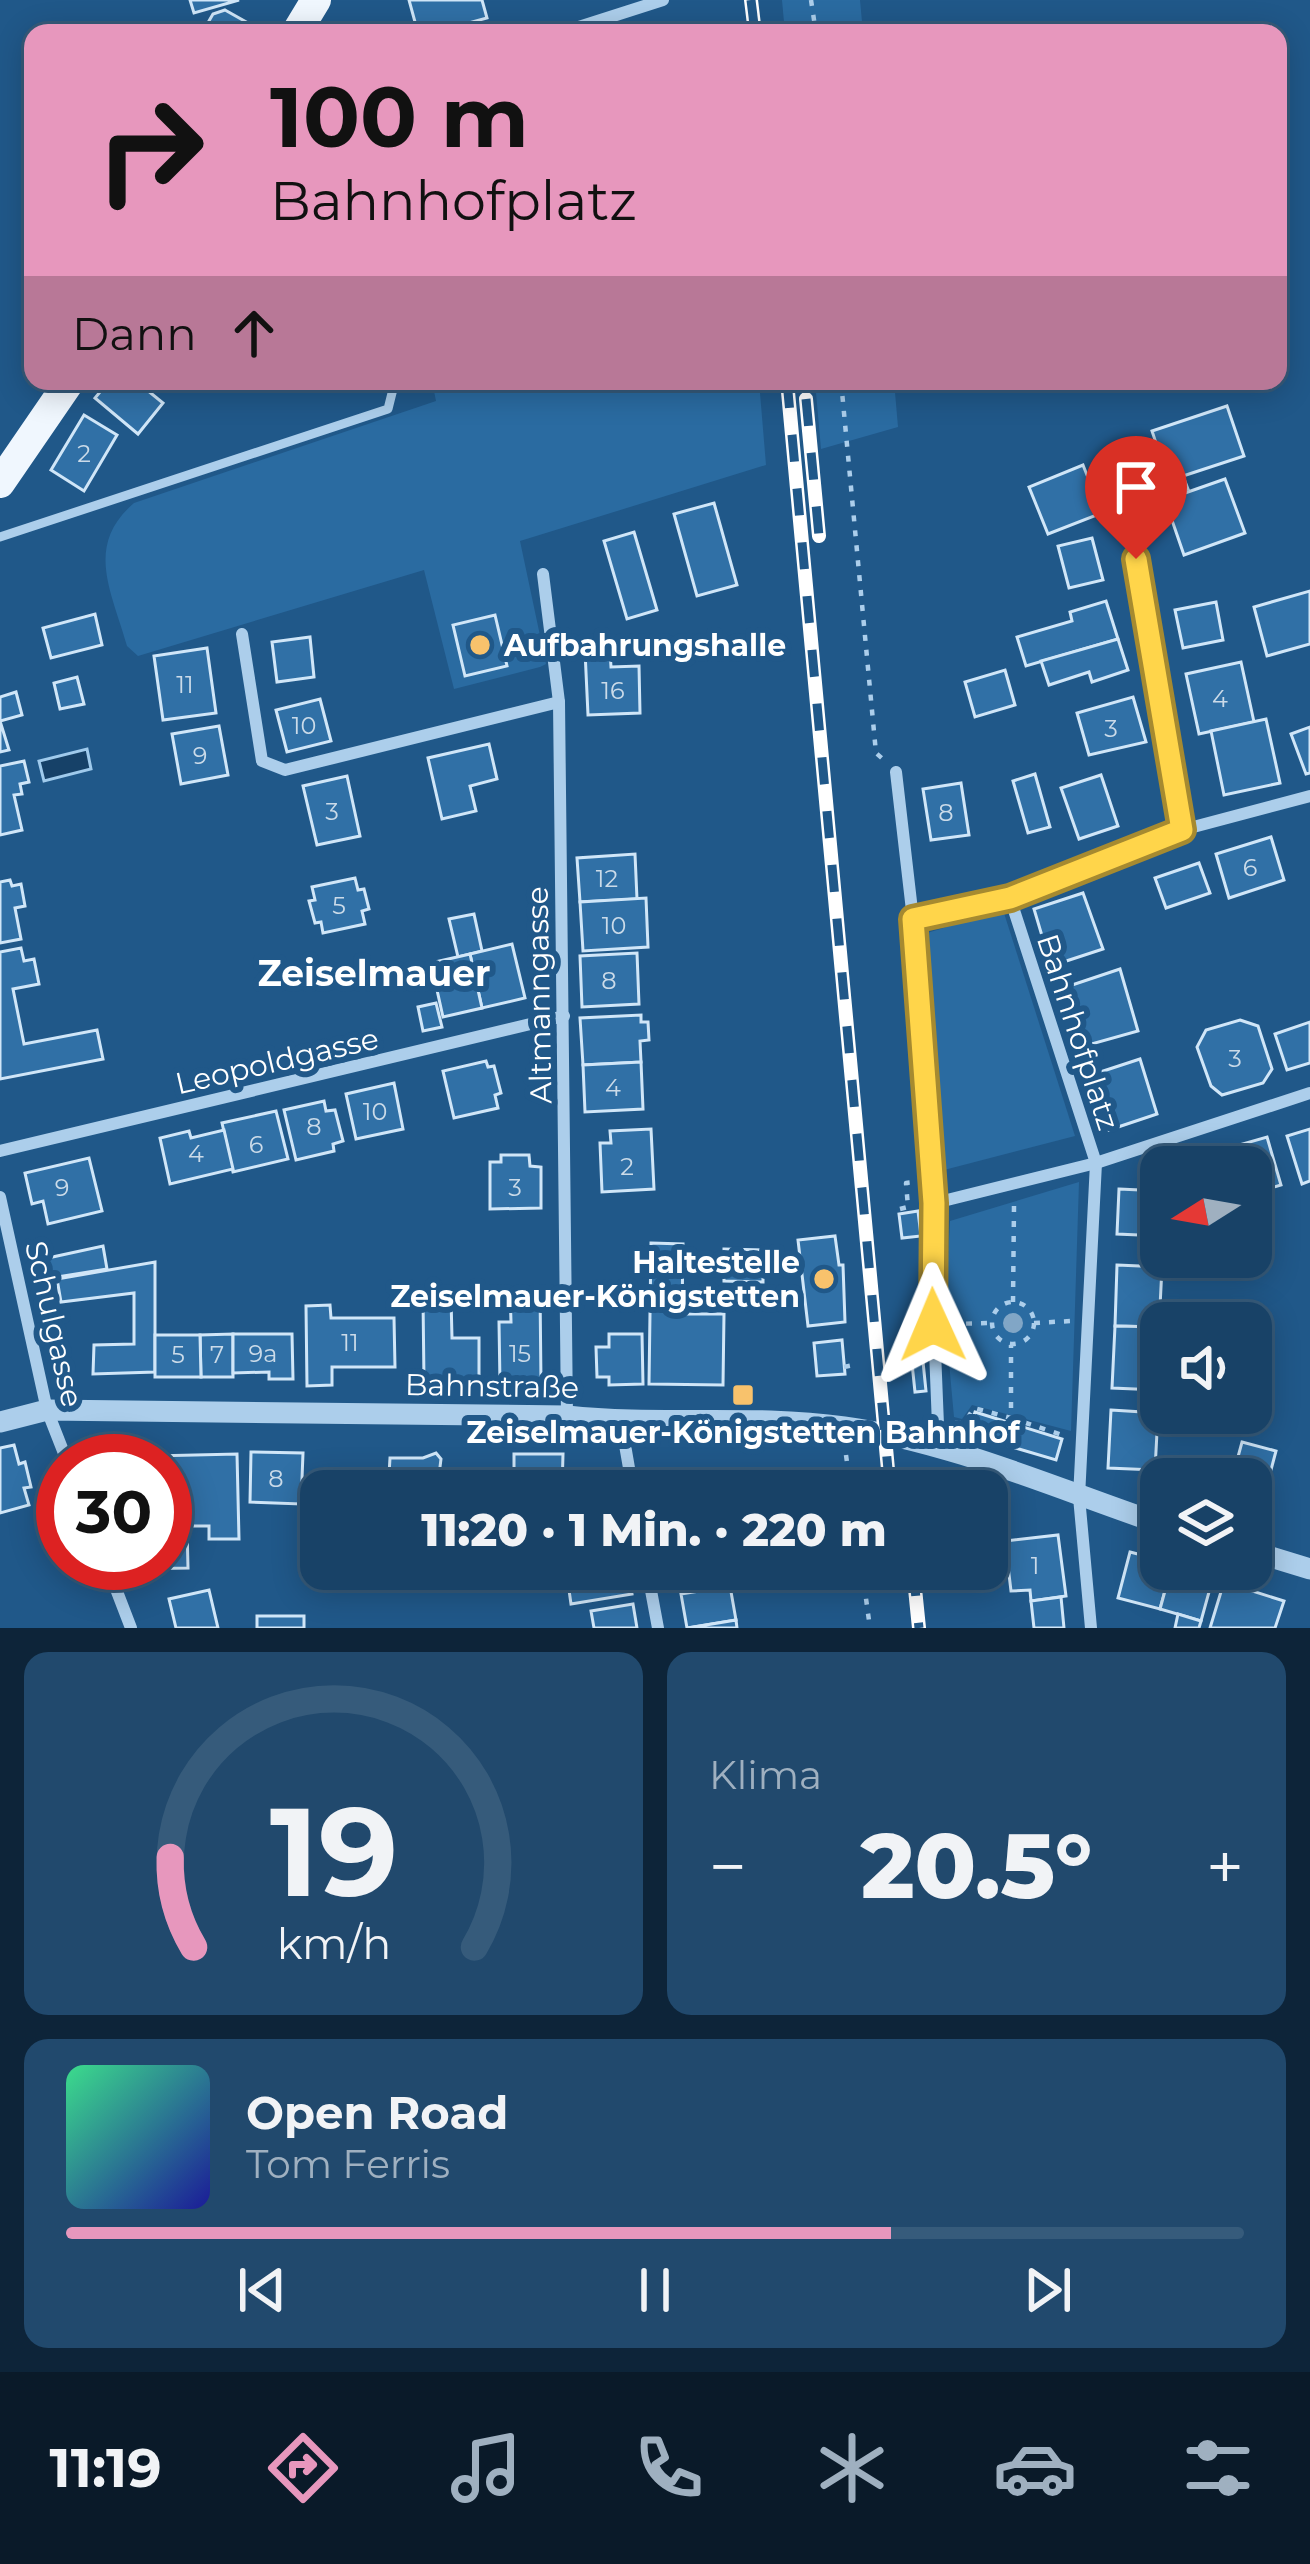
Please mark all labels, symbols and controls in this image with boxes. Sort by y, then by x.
text: 100 m [270,66,529,168]
icon: right [72,72,228,228]
text: Bahnhofplatz [270,168,637,234]
icon: ahead [221,300,287,366]
text: Dann [72,306,197,361]
pin [1085,436,1187,559]
house number: 2 [77,439,91,468]
icon: arrive [1103,454,1169,520]
place label: Aufbahrungshalle [503,627,786,664]
marker: Aufbahrungshalle [467,632,493,658]
house number: 11 [176,670,194,699]
house number: 16 [601,676,625,705]
house number: 4 [1212,684,1228,713]
house number: 10 [292,711,316,740]
house number: 3 [1104,714,1118,743]
house number: 9 [193,741,207,770]
house number: 3 [325,797,339,826]
house number: 8 [938,798,954,827]
house number: 6 [1243,853,1257,882]
house number: 12 [596,864,618,893]
street label: Altmanngasse [519,886,559,1104]
house number: 5 [332,891,346,920]
house number: 10 [602,911,626,940]
street label: Bahnhofplatz [1029,929,1127,1135]
district label: Zeiselmauer [257,951,491,995]
house number: 8 [601,966,617,995]
street label: Leopoldgasse [172,1020,382,1102]
house number: 3 [1228,1044,1242,1073]
house number: 4 [605,1073,621,1102]
house number: 10 [363,1097,387,1126]
house number: 8 [306,1112,322,1141]
house number: 6 [249,1130,263,1159]
house number: 4 [188,1139,204,1168]
north arrow [1140,1146,1272,1278]
map controls [1140,1146,1272,1590]
house number: 2 [620,1152,634,1181]
house number: 9 [55,1173,69,1202]
house number: 3 [508,1173,522,1202]
street label: Schulgasse [17,1237,91,1411]
place label: Haltestelle Zeiselmauer-Königstetten [390,1244,800,1315]
position arrow [870,1262,996,1388]
marker: Haltestelle Zeiselmauer-Königstetten [811,1266,837,1292]
button: sound [1140,1302,1272,1434]
house number: 11 [341,1328,359,1357]
house number: 9a [249,1339,277,1368]
house number: 15 [509,1339,531,1368]
house number: 5 [171,1340,185,1369]
house number: 7 [210,1340,224,1369]
street label: Bahnstraße [405,1366,579,1406]
marker: Zeiselmauer-Königstetten Bahnhof [730,1382,756,1408]
place label: Zeiselmauer-Königstetten Bahnhof [466,1414,1021,1451]
speed limit sign: 30 [36,1434,192,1590]
button: layers [1140,1458,1272,1590]
house number: 8 [268,1464,284,1493]
text: 11:20 · 1 Min. · 220 m [421,1502,887,1557]
house number: 1 [1031,1551,1039,1580]
text: Klima [709,1751,822,1799]
text: 19 [269,1775,398,1927]
text: 20.5° [861,1811,1092,1921]
text: − [709,1826,747,1907]
text: + [1206,1826,1244,1907]
text: km/h [276,1916,391,1969]
text: Open Road [246,2085,508,2140]
text: Tom Ferris [246,2140,450,2188]
icon: previous [229,2257,295,2323]
icon: pause [622,2257,688,2323]
icon: next [1015,2257,1081,2323]
icon: directions [261,2426,345,2510]
icon: music [444,2426,528,2510]
icon: phone [627,2426,711,2510]
icon: climate [810,2426,894,2510]
icon: car [993,2426,1077,2510]
icon: filters [1176,2426,1260,2510]
text: 11:19 [50,2435,162,2501]

